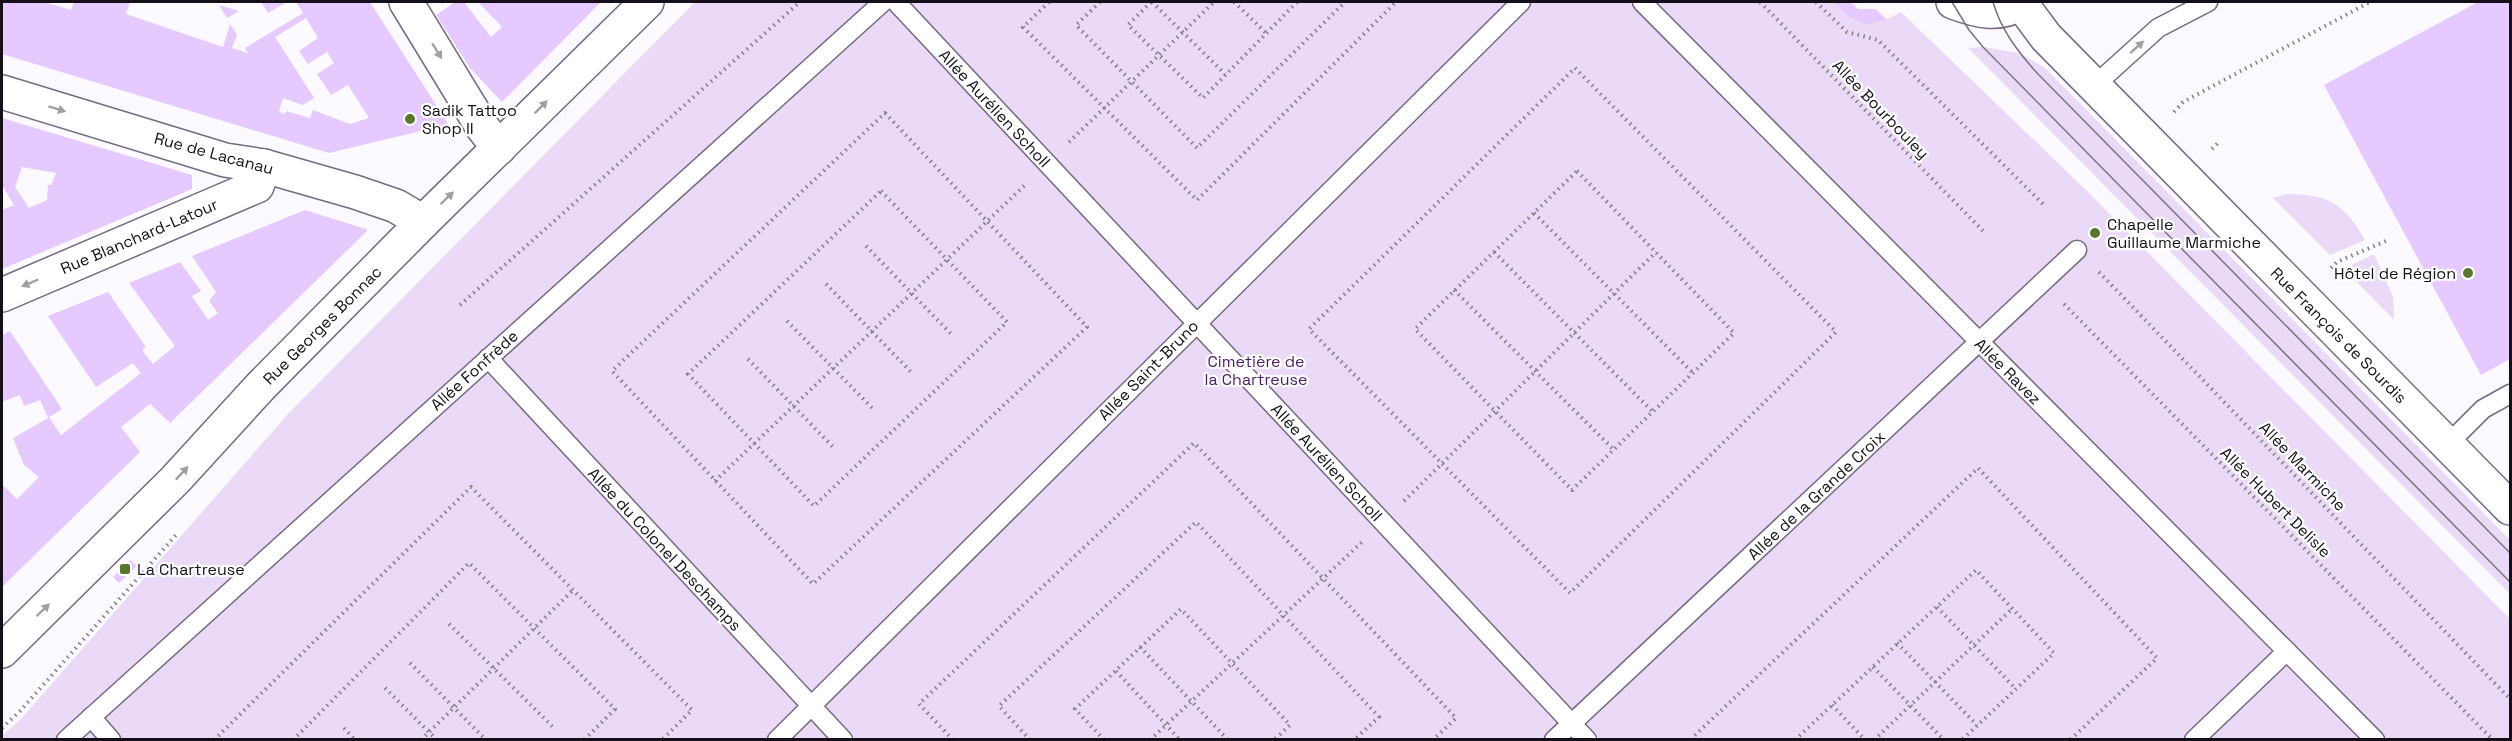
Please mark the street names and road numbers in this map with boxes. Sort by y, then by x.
street label: Allée Aurélien Scholl [934,45,1055,172]
street label: Allée Bourbouley [1828,55,1933,164]
street label: Rue de Lacanau [152,127,276,179]
street label: Rue Blanchard-Latour [57,194,221,279]
street label: Rue Georges Bonnac [258,261,386,389]
street label: Rue François de Sourdis [2266,263,2411,408]
street label: Allée Saint-Bruno [1094,316,1203,425]
street label: Allée Fonfrède [426,325,523,415]
street label: Allée Ravez [1970,334,2045,409]
street label: Allée Aurélien Scholl [1266,399,1387,526]
street label: Allée Marmiche [2255,417,2351,516]
street label: Allée de la Grande Croix [1743,426,1890,565]
street label: Allée Hubert Delisle [2216,442,2336,562]
street label: Allée du Colonel Deschamps [583,463,746,636]

